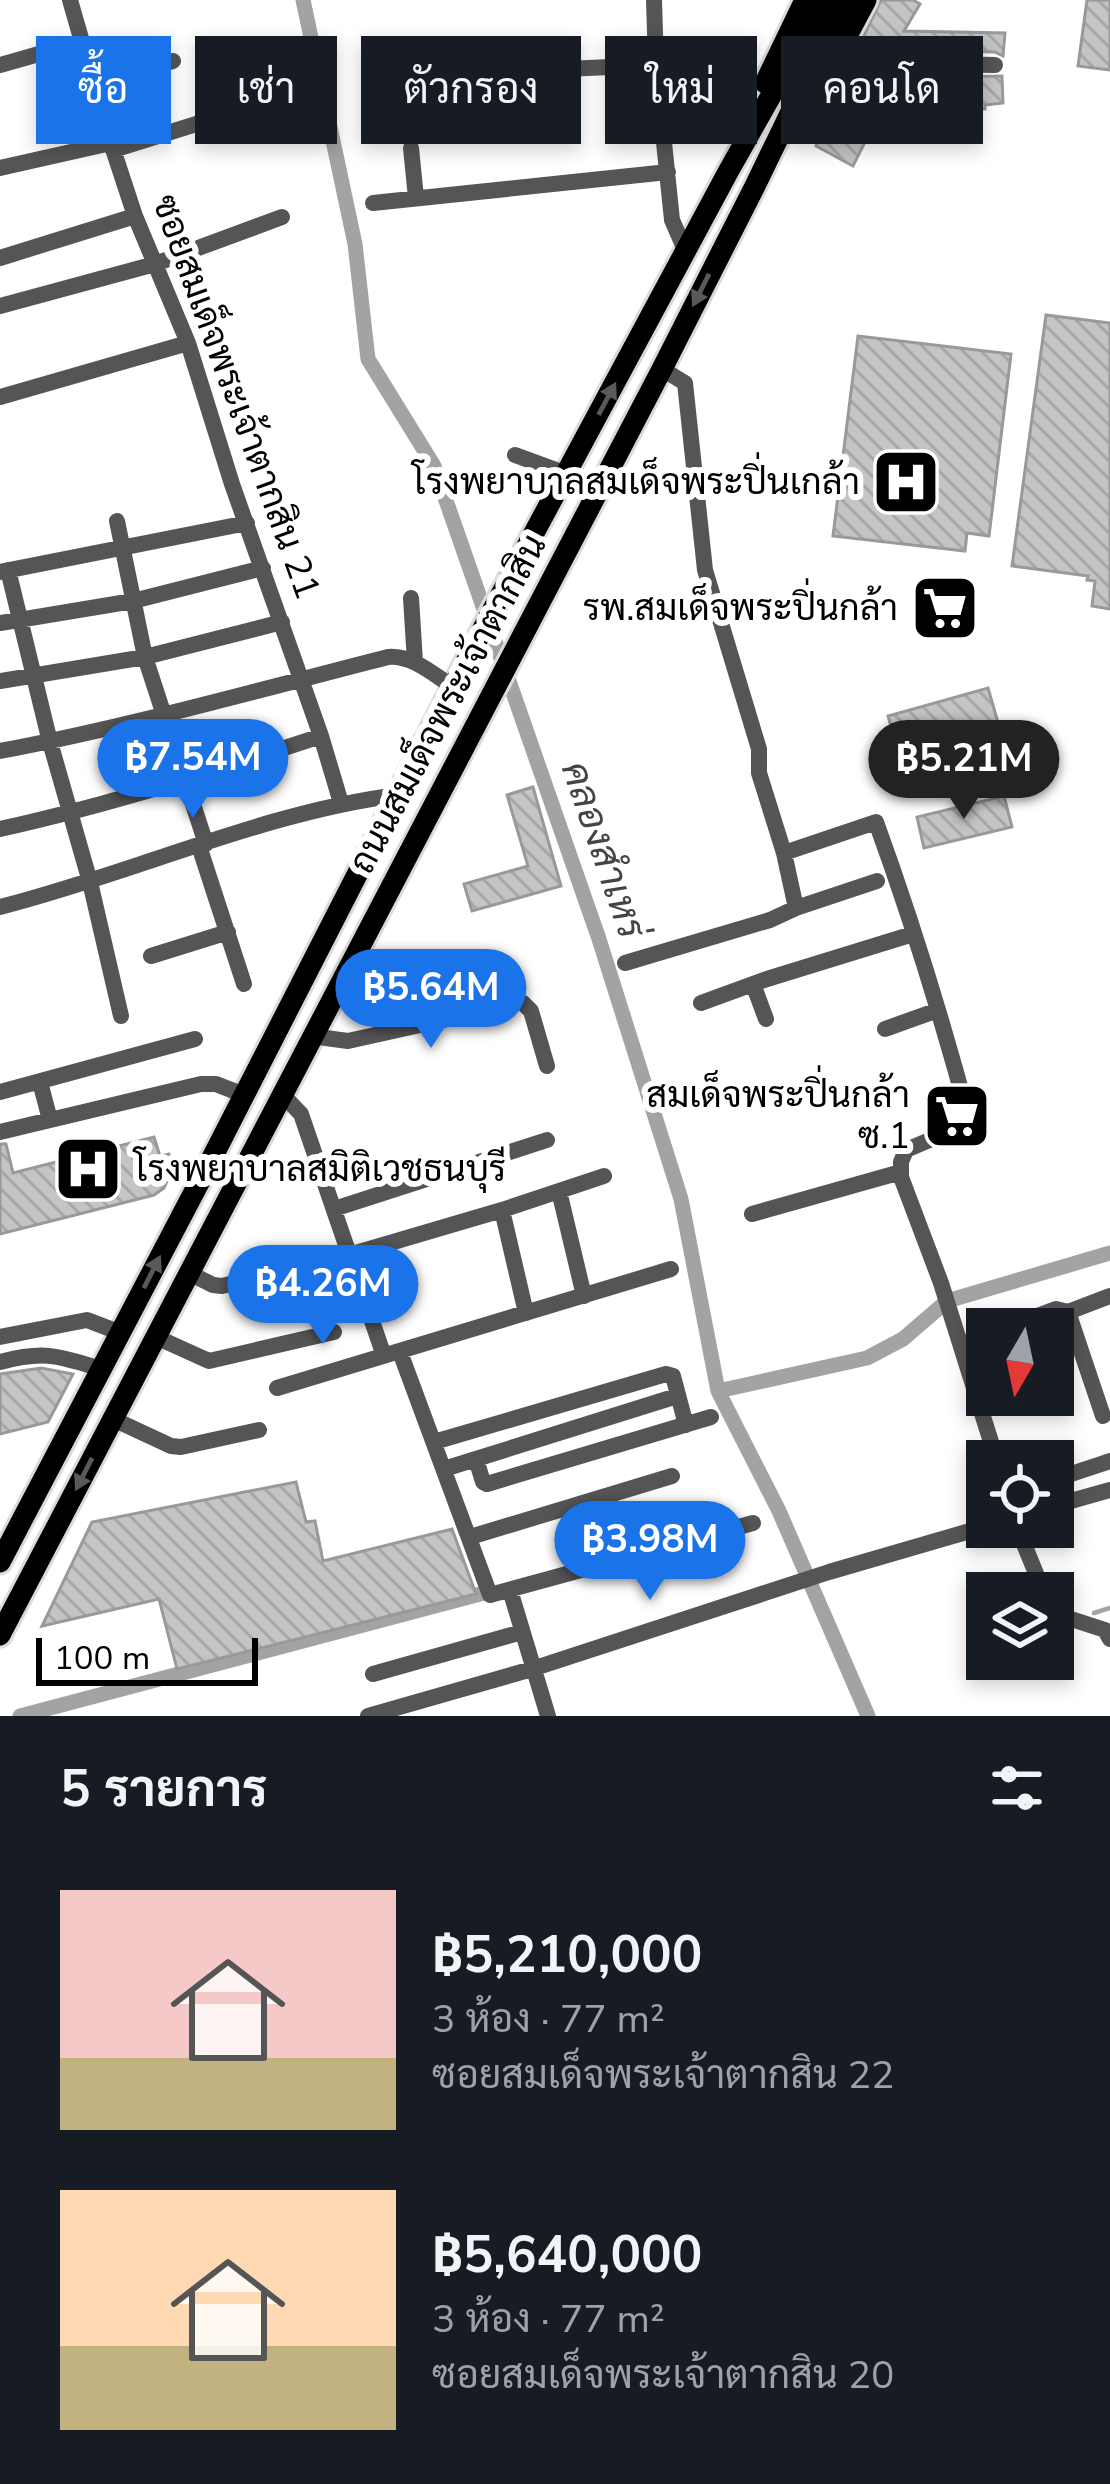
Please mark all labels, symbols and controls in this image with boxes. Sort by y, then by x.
chip: ซื้อ [36,36,171,144]
chip: เช่า [195,36,337,144]
chip: ตัวกรอง [361,36,581,144]
chip: ใหม่ [605,36,757,144]
chip: คอนโด [781,36,983,144]
street label: ซอยสมเด็จพระเจ้าตากสิน 21 [140,188,333,606]
one-way arrow [692,273,712,307]
one-way arrow [596,382,617,417]
hospital icon: โรงพยาบาลสมเด็จพระปิ่นเกล้า [871,447,941,517]
place label: โรงพยาบาลสมเด็จพระปิ่นเกล้า [410,452,860,507]
street label: ถนนสมเด็จพระเจ้าตากสิน [337,525,558,882]
supermarket icon: รพ.สมเด็จพระปิ่นกล้า [910,573,980,643]
place label: รพ.สมเด็จพระปิ่นกล้า [583,578,898,633]
pin: ฿7.54M [95,719,291,821]
pin: ฿5.21M [866,720,1062,822]
text: ฿7.54M [124,731,262,784]
text: ฿5.21M [895,732,1033,785]
water label: คลองสำเหร่ [548,754,659,948]
pin: ฿5.64M [333,949,529,1051]
text: ฿5.64M [362,961,500,1014]
place label: สมเด็จพระปิ่นกล้า ซ.1 [646,1065,910,1161]
supermarket icon: สมเด็จพระปิ่นกล้า ซ.1 [922,1081,992,1151]
hospital icon: โรงพยาบาลสมิติเวชธนบุรี [53,1134,123,1204]
place label: โรงพยาบาลสมิติเวชธนบุรี [132,1145,506,1194]
pin: ฿4.26M [225,1245,421,1347]
one-way arrow [142,1255,162,1290]
text: ฿4.26M [254,1257,392,1310]
north arrow [966,1308,1074,1416]
map controls [966,1308,1074,1680]
button: locate [966,1440,1074,1548]
one-way arrow [74,1457,94,1492]
pin: ฿3.98M [552,1501,748,1603]
text: ฿3.98M [581,1513,719,1566]
button: layers [966,1572,1074,1680]
scale bar [36,1632,258,1685]
text: 100 m [54,1636,150,1681]
text: 5 รายการ [60,1754,268,1824]
icon: filters [984,1755,1050,1821]
text: ฿5,210,000 [432,1920,702,1990]
icon: home [156,1938,300,2082]
text: 3 ห้อง · 77 m² [432,1993,665,2046]
text: ซอยสมเด็จพระเจ้าตากสิน 22 [432,2049,894,2102]
text: ฿5,640,000 [432,2220,702,2290]
icon: home [156,2238,300,2382]
text: 3 ห้อง · 77 m² [432,2293,665,2346]
text: ซอยสมเด็จพระเจ้าตากสิน 20 [432,2349,894,2402]

